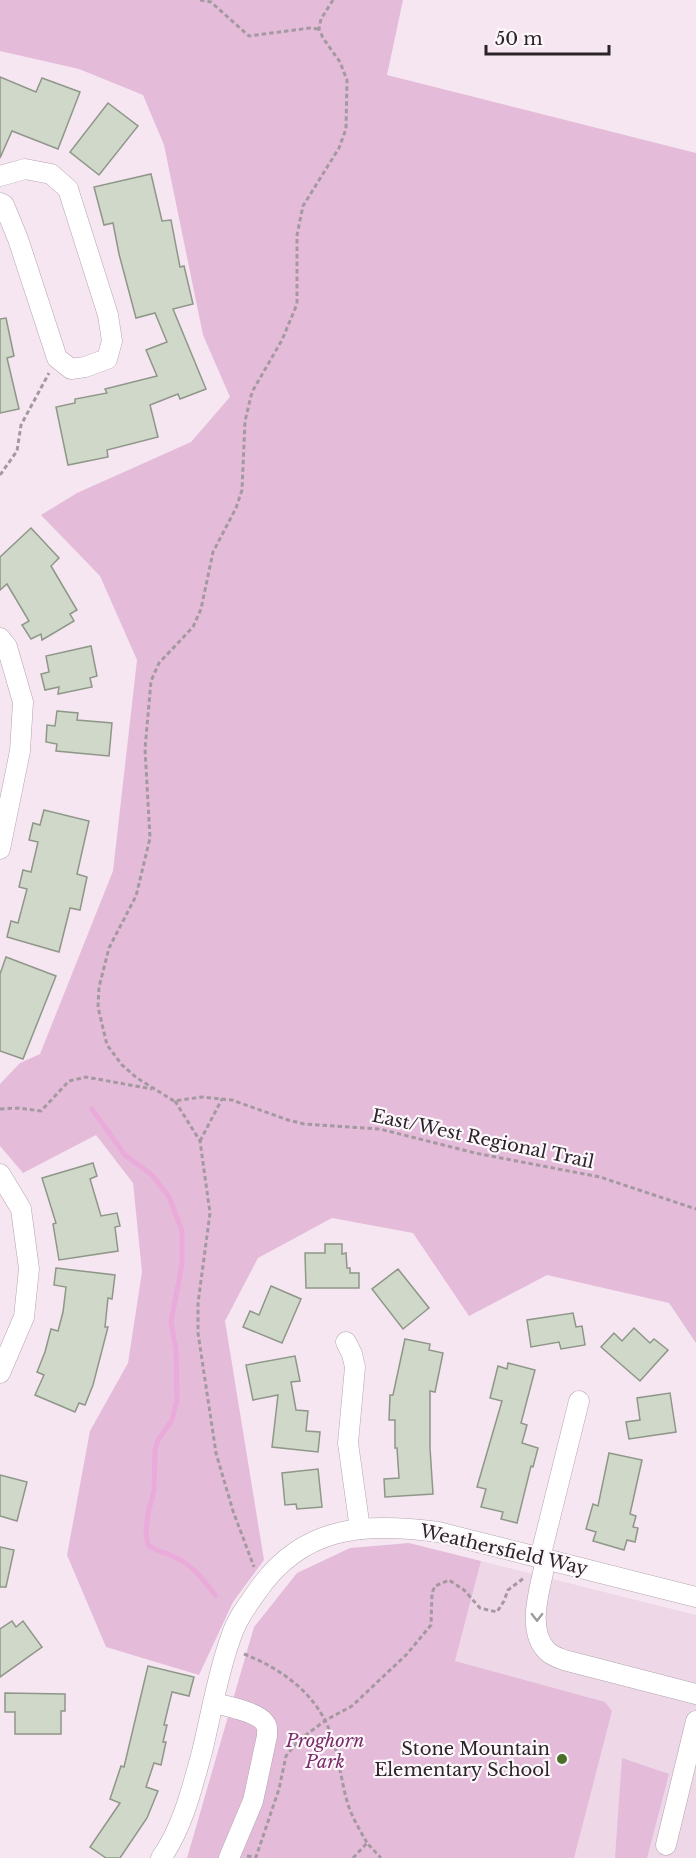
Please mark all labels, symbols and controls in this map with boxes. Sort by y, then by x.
scale bar [486,18,609,56]
text: 50 m [495,28,543,50]
street label: East/West Regional Trail [370,1105,596,1173]
street label: Weathersfield Way [417,1520,590,1580]
one-way arrow [531,1612,543,1621]
park label: Proghorn Park [285,1730,364,1773]
place label: Stone Mountain Elementary School [374,1738,550,1781]
marker: Stone Mountain Elementary School [555,1752,569,1766]

